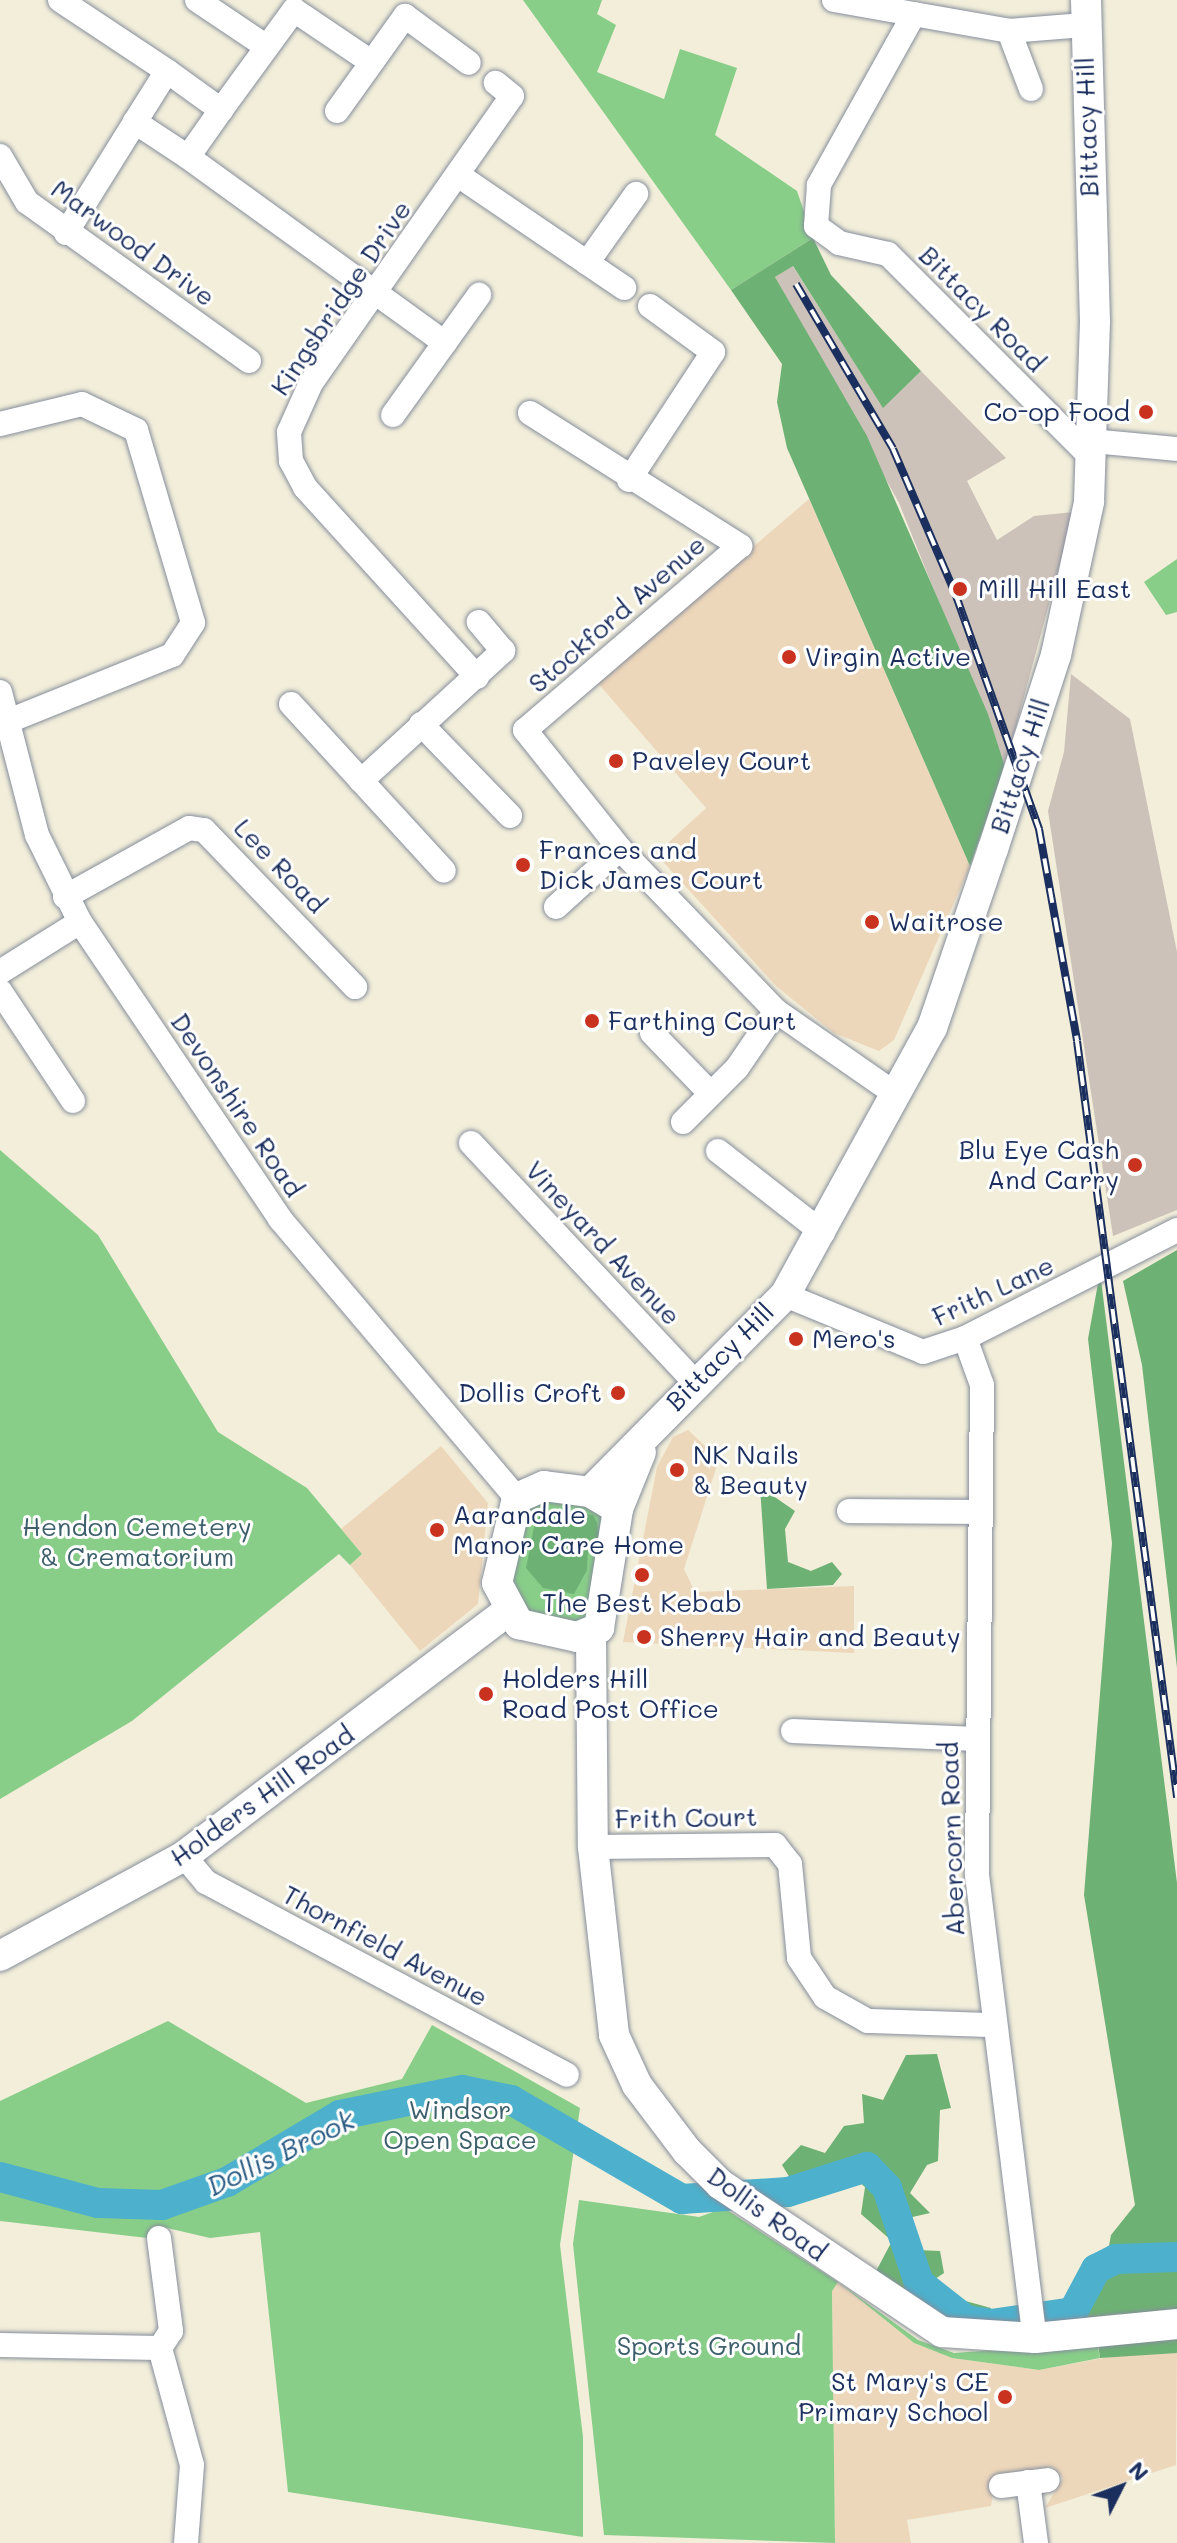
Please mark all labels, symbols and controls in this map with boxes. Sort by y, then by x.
street label: Bittacy Hill [1069,57,1105,197]
street label: Marwood Drive [45,173,221,313]
street label: Kingsbridge Drive [264,195,418,401]
street label: Bittacy Road [913,240,1051,378]
place label: Co-op Food [983,396,1130,428]
marker: Co-op Food [1137,403,1155,421]
street label: Stockford Avenue [522,529,712,699]
place label: Mill Hill East [978,573,1131,605]
marker: Mill Hill East [949,578,971,600]
place label: Virgin Active [805,641,971,673]
marker: Virgin Active [780,648,798,666]
street label: Bittacy Hill [984,695,1056,837]
place label: Paveley Court [632,745,811,777]
marker: Paveley Court [607,752,625,770]
street label: Lee Road [227,812,333,920]
place label: Frances and Dick James Court [539,834,763,896]
marker: Frances and Dick James Court [514,856,532,874]
place label: Waitrose [888,906,1004,938]
marker: Waitrose [863,913,881,931]
place label: Farthing Court [608,1005,796,1037]
street label: Devonshire Road [164,1007,310,1203]
marker: Farthing Court [583,1012,601,1030]
place label: Blu Eye Cash And Carry [959,1134,1119,1196]
street label: Vineyard Avenue [519,1155,687,1331]
marker: Blu Eye Cash And Carry [1126,1156,1144,1174]
street label: Frith Lane [927,1249,1059,1333]
street label: Bittacy Hill [660,1297,780,1417]
place label: Mero's [812,1323,896,1355]
marker: Mero's [787,1330,805,1348]
place label: Dollis Croft [458,1377,602,1409]
marker: Dollis Croft [609,1384,627,1402]
place label: NK Nails & Beauty [693,1439,808,1500]
marker: NK Nails & Beauty [668,1461,686,1479]
place label: Aarandale Manor Care Home [453,1499,684,1560]
park label: Hendon Cemetery & Crematorium [22,1511,252,1572]
marker: Aarandale Manor Care Home [428,1521,446,1539]
marker: The Best Kebab [633,1566,651,1584]
place label: The Best Kebab [542,1587,742,1619]
place label: Sherry Hair and Beauty [660,1621,961,1653]
marker: Sherry Hair and Beauty [635,1628,653,1646]
place label: Holders Hill Road Post Office [502,1663,719,1724]
marker: Holders Hill Road Post Office [477,1685,495,1703]
street label: Holders Hill Road [164,1719,360,1873]
street label: Abercorn Road [933,1741,971,1937]
street label: Frith Court [614,1801,758,1835]
street label: Thornfield Avenue [277,1879,493,2013]
park label: Windsor Open Space [383,2094,537,2156]
water label: Dollis Brook [200,2102,360,2202]
street label: Dollis Road [701,2160,833,2268]
park label: Sports Ground [617,2330,801,2362]
place label: St Mary's CE Primary School [798,2366,989,2428]
marker: St Mary's CE Primary School [996,2388,1014,2406]
north arrow [1081,2447,1161,2527]
text: N [1123,2455,1156,2487]

